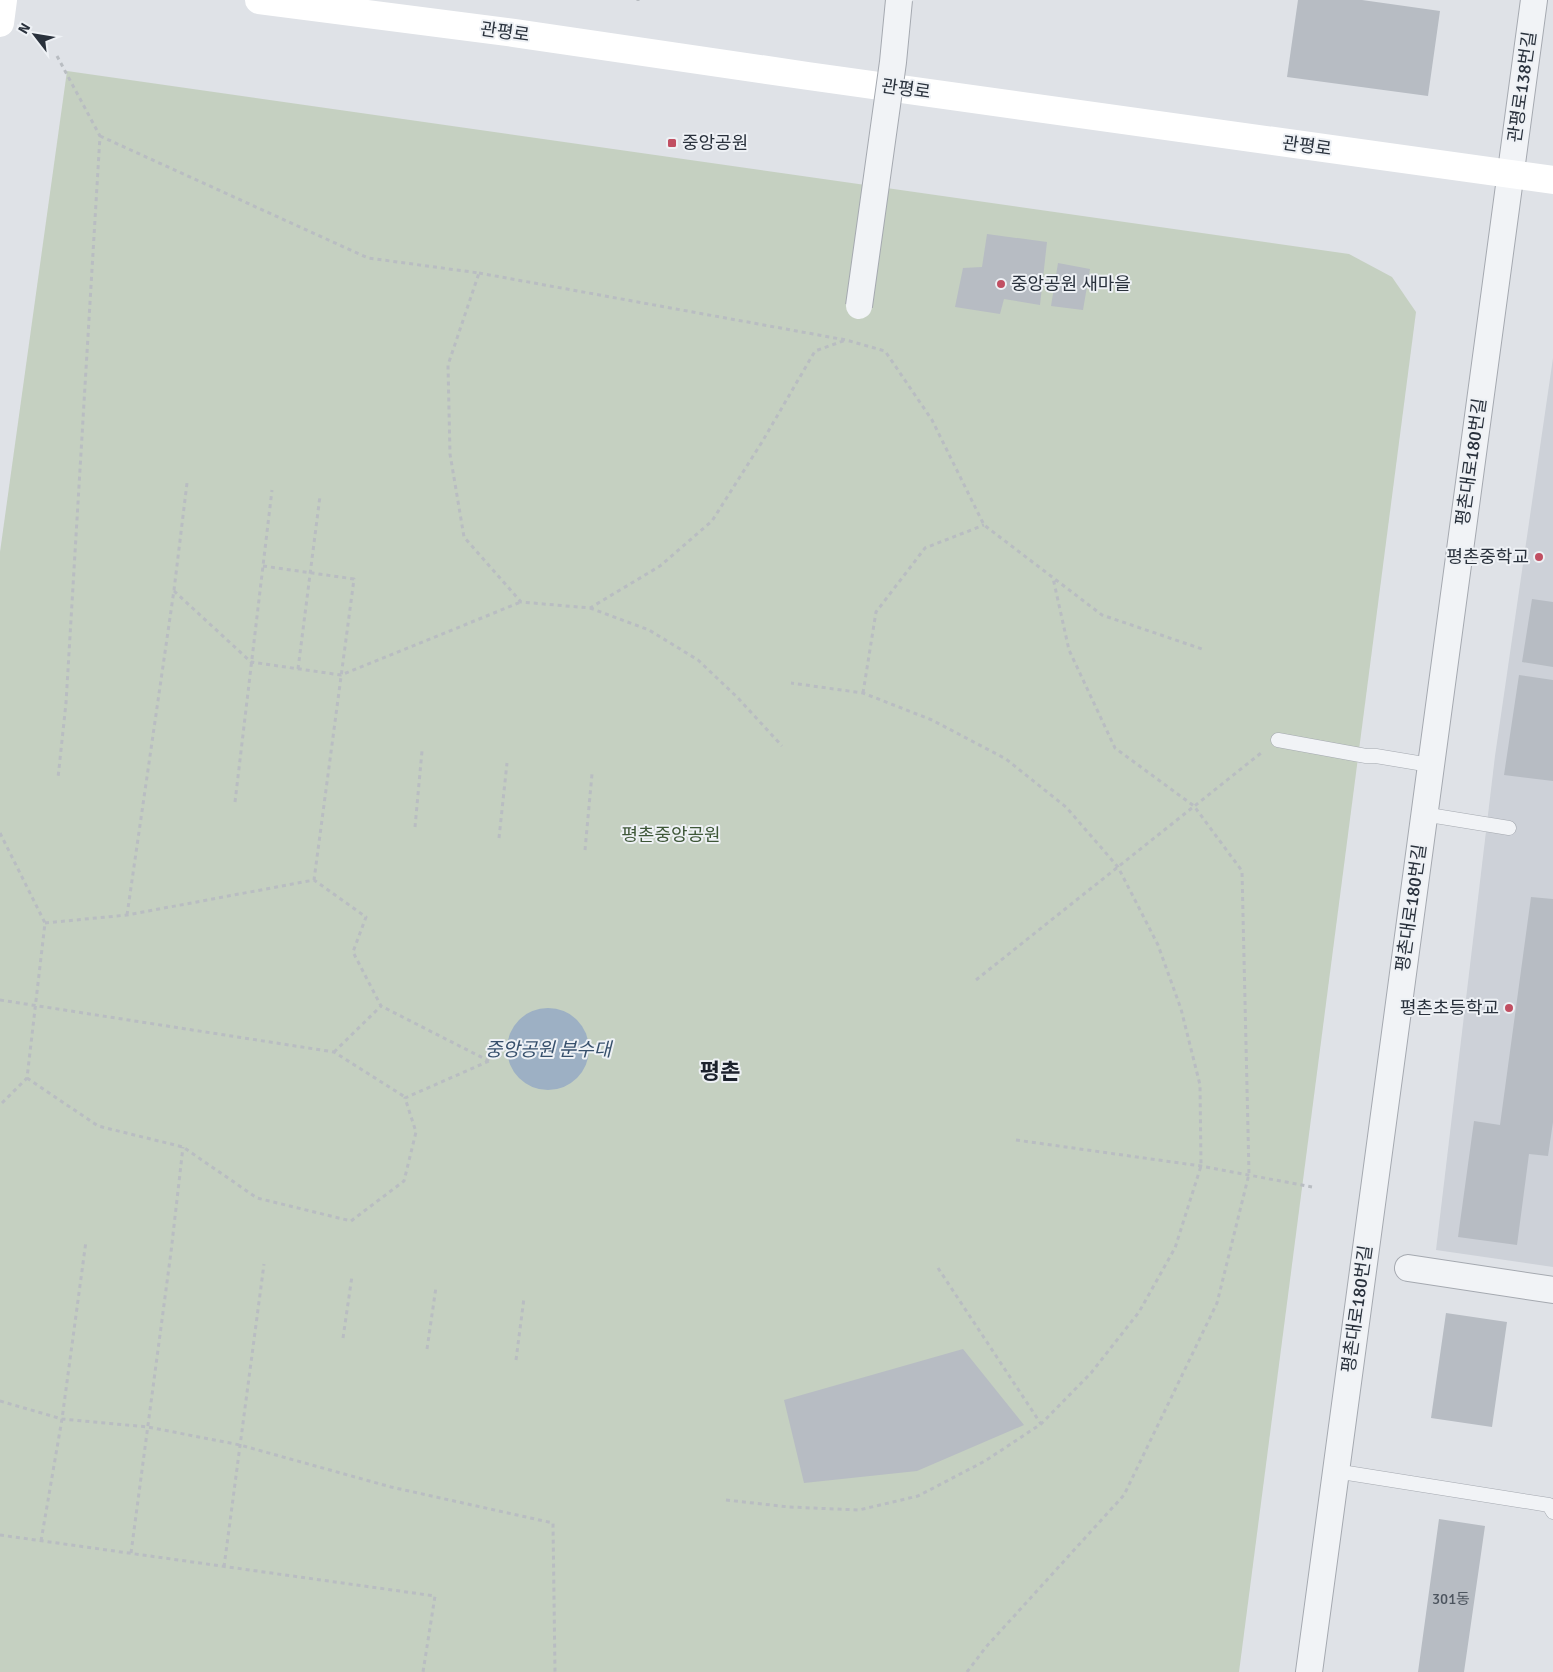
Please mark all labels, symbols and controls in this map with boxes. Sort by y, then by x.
north arrow [10,10,60,60]
street label: 관평로 [479,18,531,46]
text: N [14,20,34,37]
street label: 관평로138번길 [1503,30,1541,144]
street label: 관평로 [880,75,932,103]
place label: 중앙공원 [682,132,748,154]
street label: 관평로 [1281,132,1333,160]
marker: 중앙공원 [666,137,678,149]
place label: 중앙공원 새마을 [1011,273,1131,295]
marker: 중앙공원 새마을 [995,278,1007,290]
street label: 평촌대로180번길 [1451,397,1491,527]
place label: 평촌중학교 [1446,546,1529,568]
marker: 평촌중학교 [1533,551,1545,563]
park label: 평촌중앙공원 [621,824,721,846]
street label: 평촌대로180번길 [1391,843,1431,973]
place label: 평촌초등학교 [1400,997,1499,1019]
marker: 평촌초등학교 [1503,1002,1515,1014]
water label: 중앙공원 분수대 [485,1038,614,1062]
district label: 평촌 [700,1058,740,1085]
street label: 평촌대로180번길 [1337,1244,1377,1374]
house number: 301동 [1432,1590,1470,1608]

